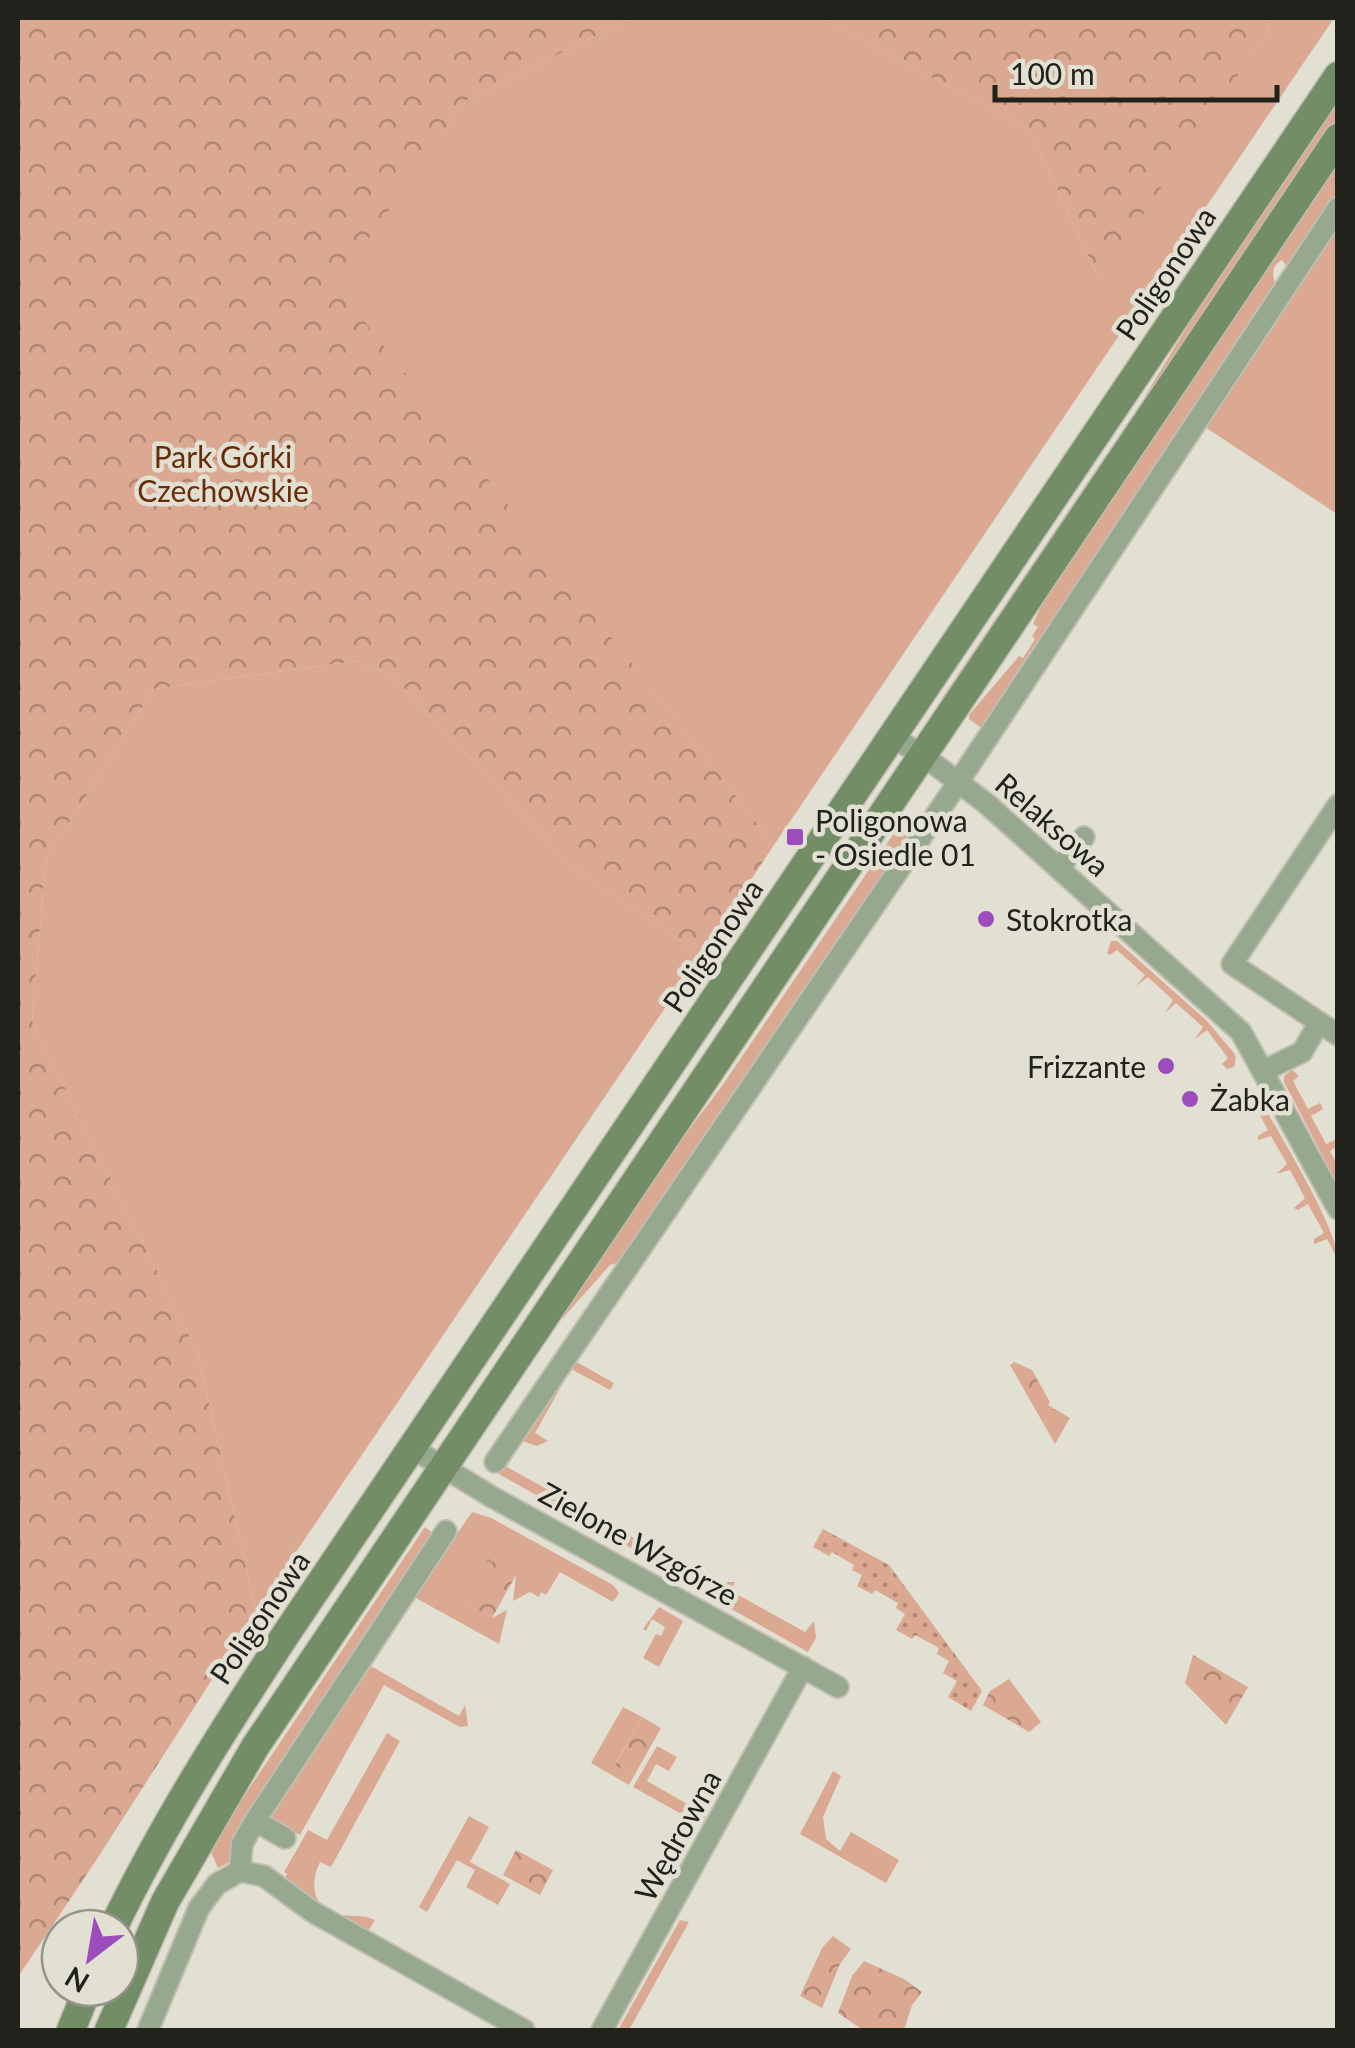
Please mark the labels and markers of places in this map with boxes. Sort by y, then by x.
place label: Poligonowa - Osiedle 01 [815,802,976,872]
marker: Poligonowa - Osiedle 01 [784,826,806,848]
place label: Stokrotka [1006,901,1132,937]
marker: Stokrotka [975,908,997,930]
place label: Frizzante [1027,1048,1146,1084]
marker: Frizzante [1155,1055,1177,1077]
place label: Żabka [1210,1081,1290,1117]
marker: Żabka [1179,1088,1201,1110]

